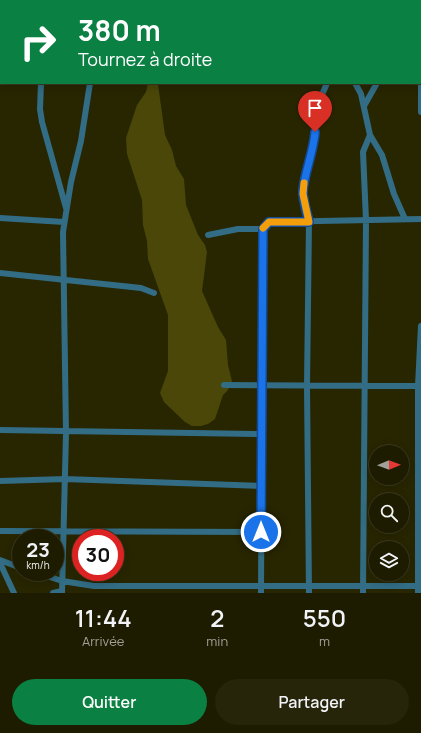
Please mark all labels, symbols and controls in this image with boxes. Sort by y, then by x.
text: 380 m [78,11,161,49]
icon: right [12,16,64,68]
text: Tournez à droite [78,47,212,71]
pin [298,91,332,132]
icon: arrive [304,97,326,119]
north arrow [369,445,409,485]
map controls [369,445,409,581]
button: search [369,493,409,533]
position arrow [240,511,282,553]
speed limit sign: 30 [72,529,124,581]
text: 23 [26,536,50,563]
button: layers [369,541,409,581]
text: km/h [26,558,50,572]
text: 11:44 [75,601,132,634]
text: 2 [210,601,224,634]
text: 550 [303,601,346,634]
text: Arrivée [82,632,124,650]
text: min [206,632,228,650]
text: m [319,632,330,650]
button: Quitter [12,679,207,725]
button: Partager [215,679,409,725]

